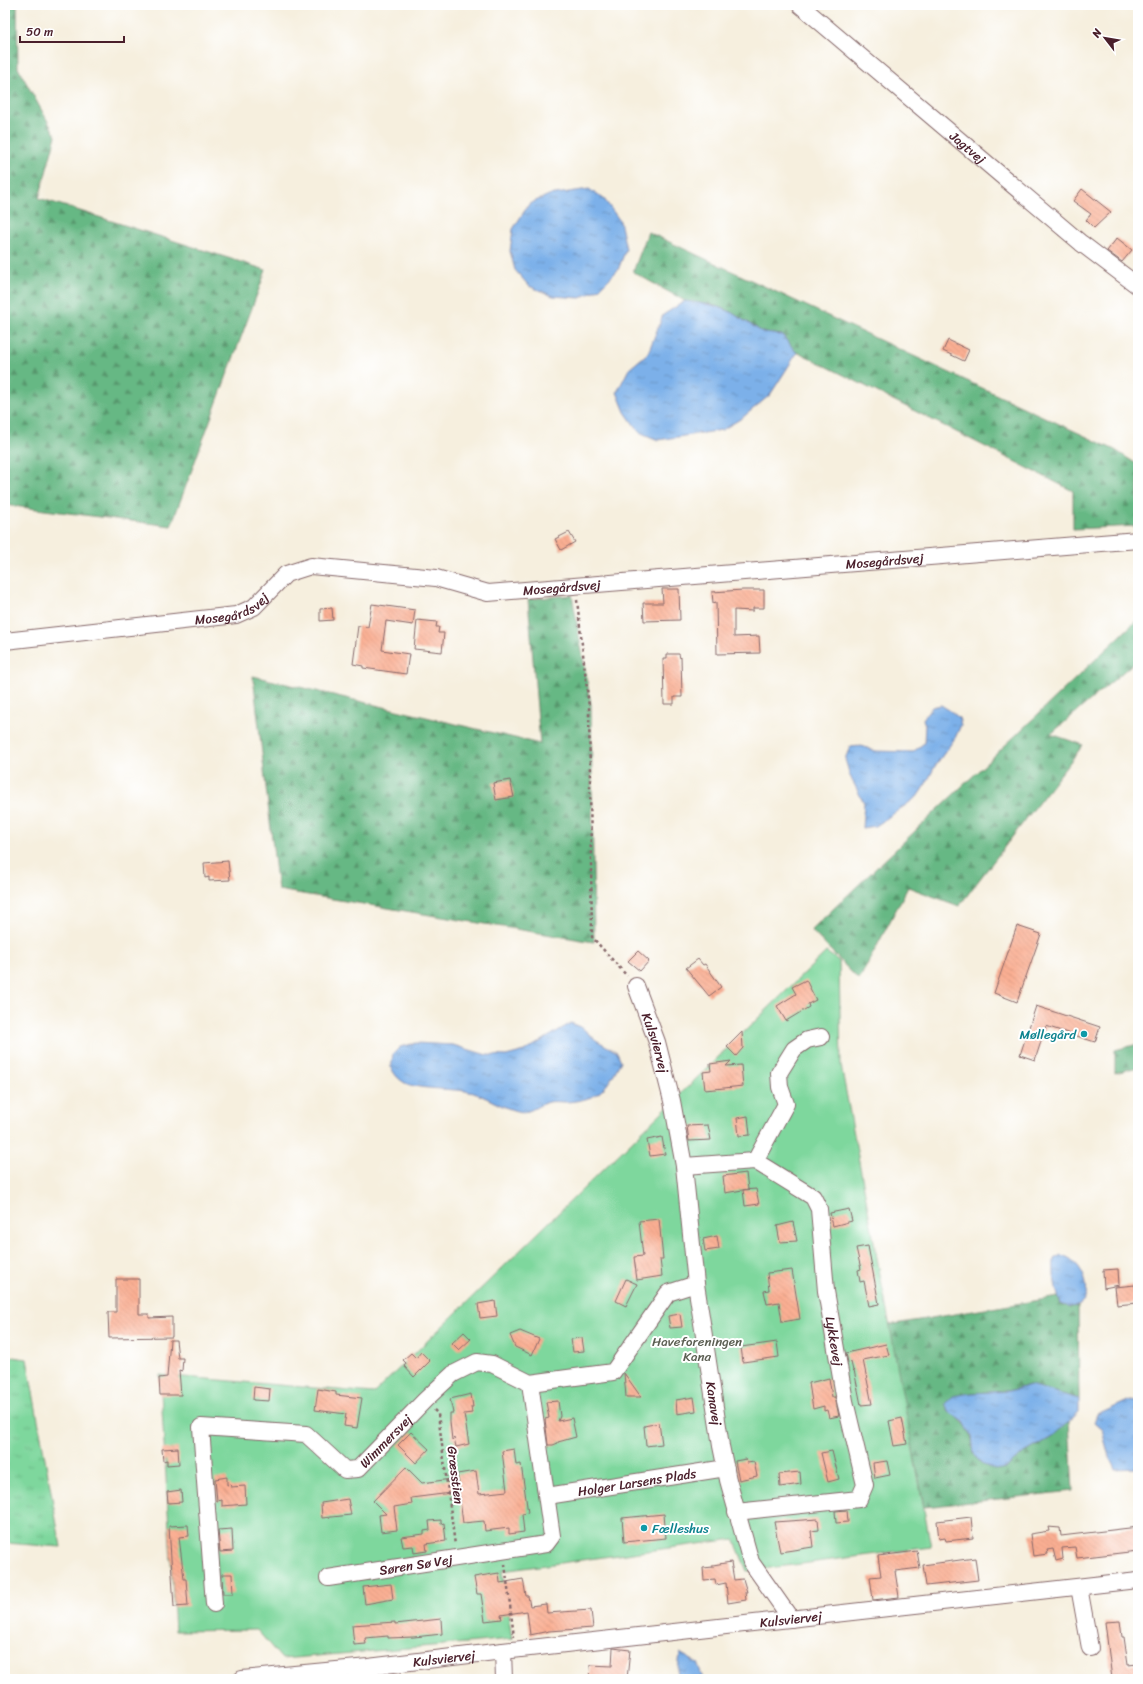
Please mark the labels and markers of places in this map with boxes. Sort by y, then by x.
place label: Møllegård [1019,1023,1077,1046]
marker: Møllegård [1079,1029,1089,1039]
place label: Fælleshus [652,1517,709,1540]
marker: Fælleshus [639,1523,649,1533]

